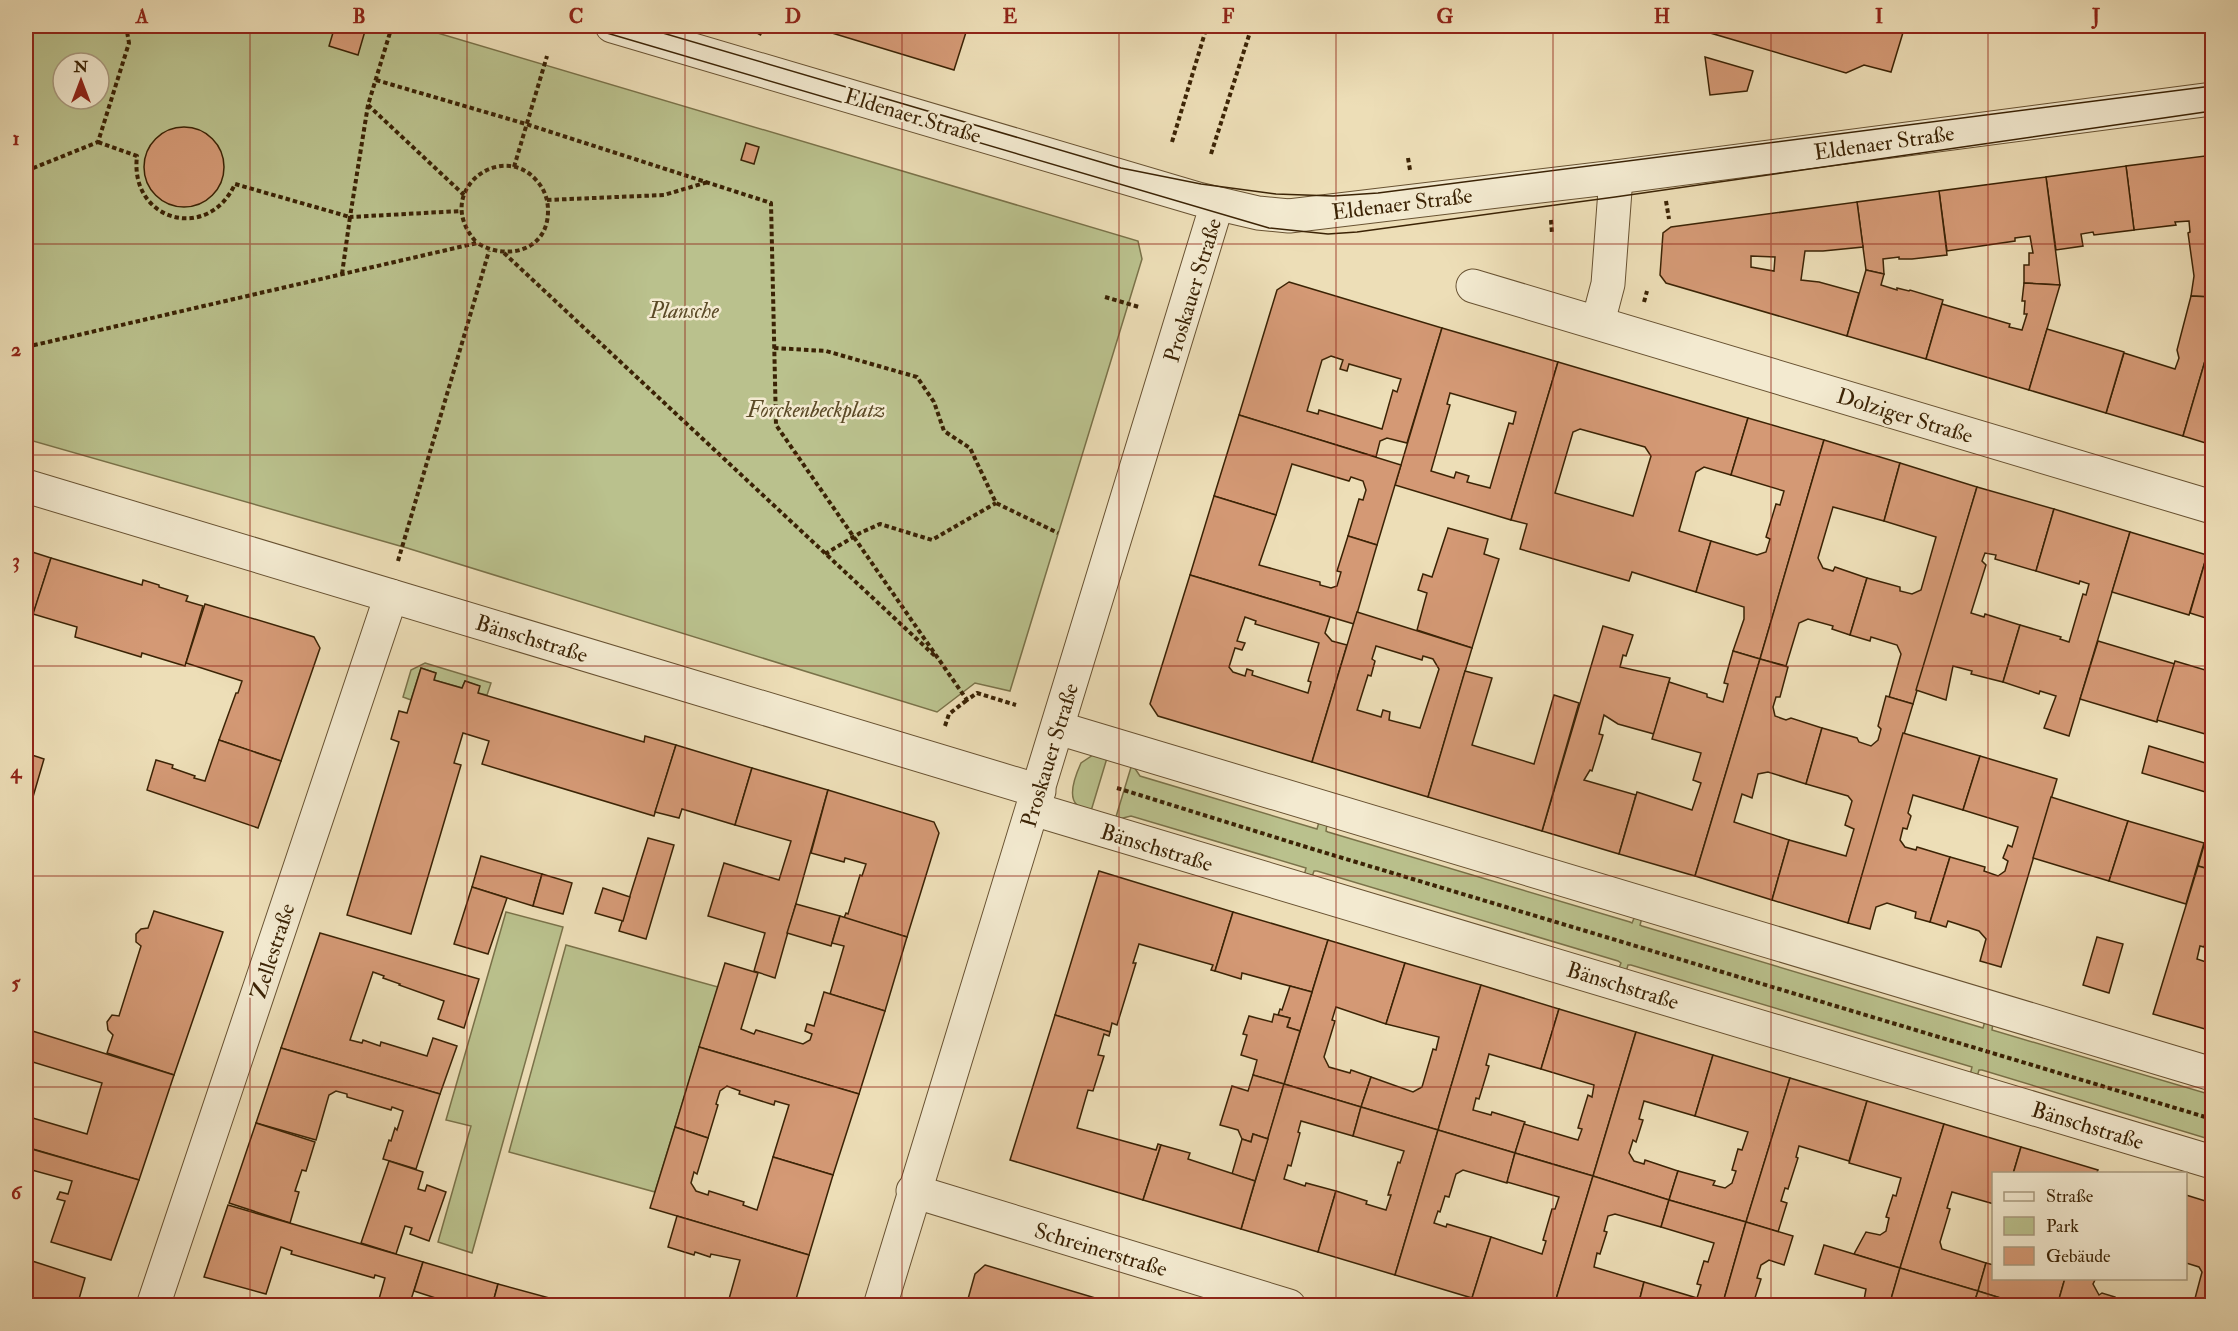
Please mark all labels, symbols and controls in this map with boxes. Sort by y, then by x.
text: A [135,4,149,29]
text: B [352,4,366,29]
text: C [569,4,583,29]
text: D [785,4,801,29]
text: E [1003,4,1018,29]
text: F [1222,4,1235,29]
text: G [1437,4,1454,29]
text: H [1654,4,1670,29]
text: I [1875,4,1883,29]
text: J [2091,4,2100,29]
north arrow [51,51,111,111]
text: N [73,57,89,77]
street label: Eldenaer Straße [841,82,984,150]
street label: Eldenaer Straße [1812,119,1956,167]
text: 1 [12,126,20,151]
street label: Eldenaer Straße [1330,181,1474,227]
street label: Proskauer Straße [1158,215,1228,366]
park label: Plansche [648,297,719,325]
text: 2 [11,337,21,362]
street label: Dolziger Straße [1833,382,1976,450]
park label: Forckenbeckplatz [746,396,885,424]
text: 3 [12,548,20,573]
street label: Bänschstraße [472,609,591,669]
street label: Proskauer Straße [1015,680,1085,831]
text: 4 [10,759,23,784]
street label: Bänschstraße [1097,818,1216,878]
street label: Zellestraße [244,900,302,1003]
street label: Bänschstraße [1563,956,1682,1016]
text: 5 [12,970,22,995]
street label: Bänschstraße [2028,1096,2147,1156]
legend [1992,1172,2187,1280]
text: 6 [11,1180,23,1205]
text: Straße [2046,1185,2094,1208]
text: Park [2046,1215,2079,1238]
street label: Schreinerstraße [1031,1216,1171,1283]
text: Gebäude [2046,1245,2111,1268]

